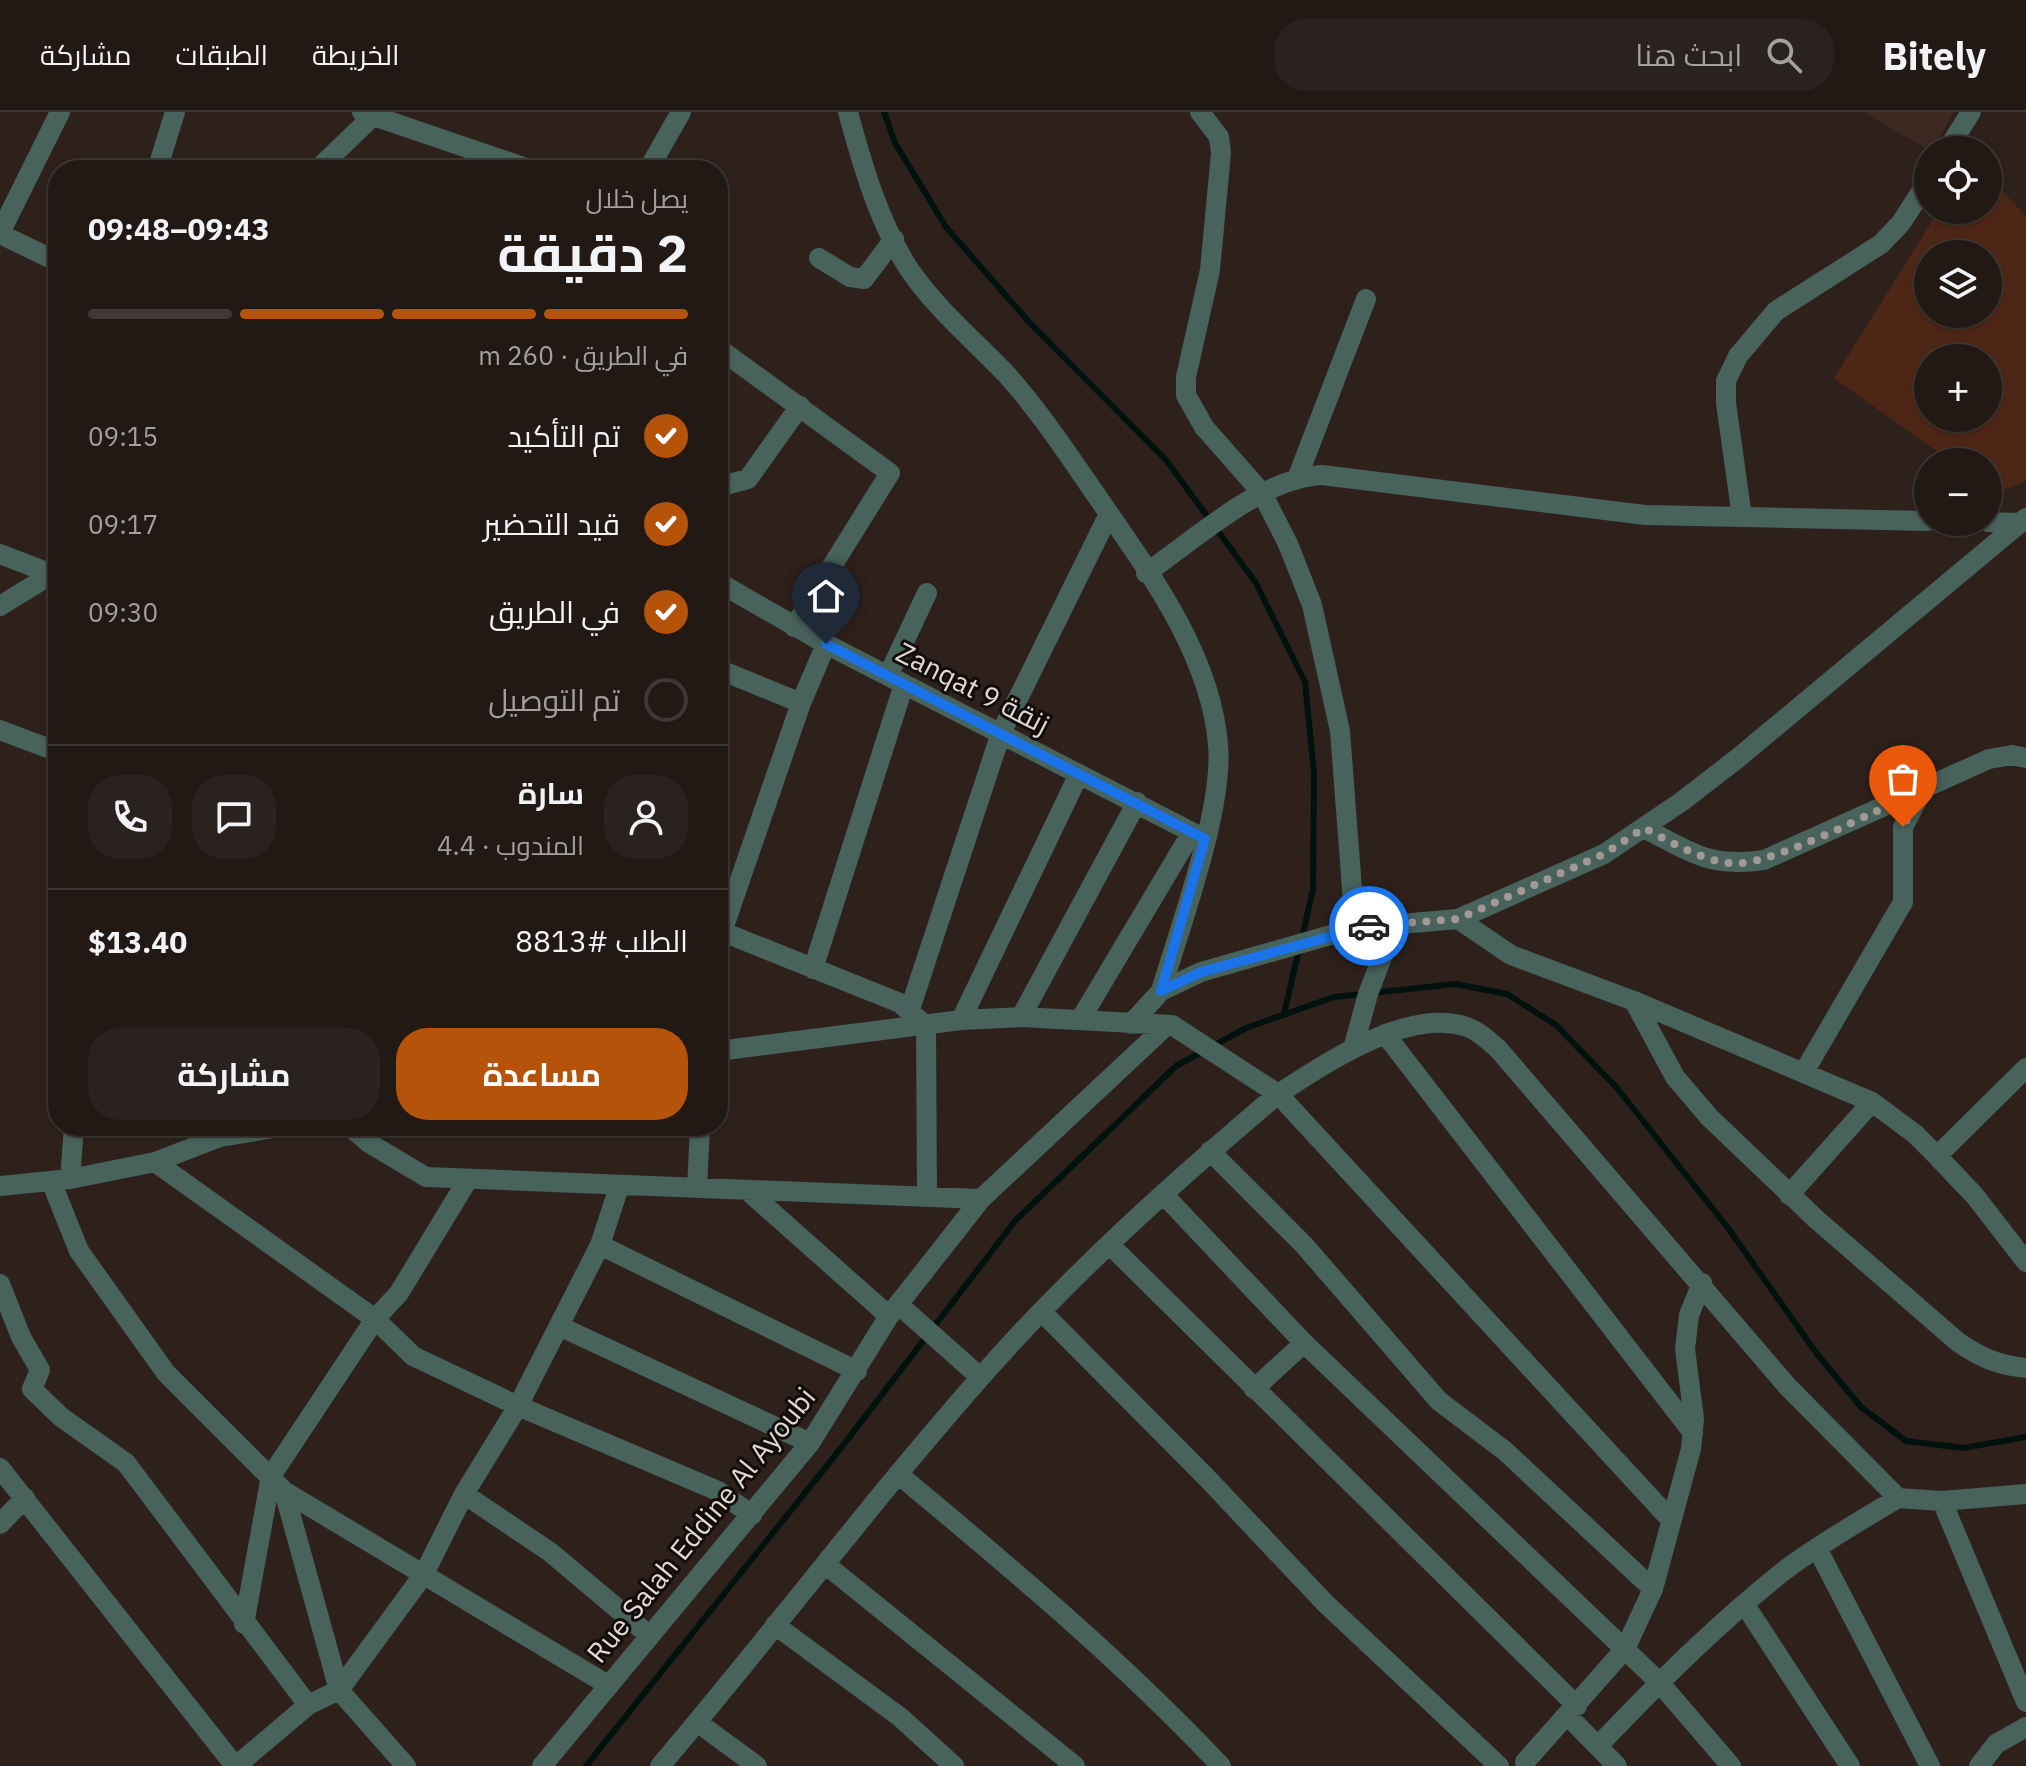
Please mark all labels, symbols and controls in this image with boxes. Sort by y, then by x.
search box [1274,19,1834,91]
text: Bitely [1882,31,1986,80]
icon: search [1762,33,1806,77]
text: ابحث هنا [1635,35,1742,74]
text: مشاركة [40,36,131,73]
text: الطبقات [175,36,268,73]
text: الخريطة [312,36,399,73]
map controls [1914,136,2002,536]
button: locate [1914,136,2002,224]
text: يصل خلال [585,181,688,215]
text: 09:43–09:48 [88,209,269,248]
text: 2 دقيقة [498,219,688,286]
button: layers [1914,240,2002,328]
text: في الطريق · 260 m [478,338,688,372]
button: + [1914,344,2002,432]
icon: check [644,414,688,458]
text: تم التأكيد [508,416,620,455]
text: 09:15 [88,419,158,453]
button: − [1914,448,2002,536]
icon: check [644,502,688,546]
text: قيد التحضير [483,504,620,543]
text: 09:17 [88,507,158,541]
pin [792,562,860,644]
icon: home [804,574,848,618]
icon: check [644,590,688,634]
text: في الطريق [489,592,620,631]
text: 09:30 [88,595,158,629]
street label: Zanqat 9 زنقة [890,633,1056,742]
text: تم التوصيل [488,680,620,719]
pin [1869,745,1937,827]
icon: bag [1881,757,1925,801]
text: سارة [518,773,584,812]
button: phone [88,775,172,859]
button: chat [192,775,276,859]
button: person [604,775,688,859]
text: المندوب · 4.4 [437,828,584,862]
courier [1329,886,1409,966]
icon: car [1347,904,1391,948]
text: الطلب #8813 [515,921,688,960]
text: $13.40 [88,922,187,961]
button: مشاركة [88,1028,380,1120]
button: مساعدة [396,1028,688,1120]
street label: Rue Salah Eddine Al Ayoubi [578,1379,823,1670]

